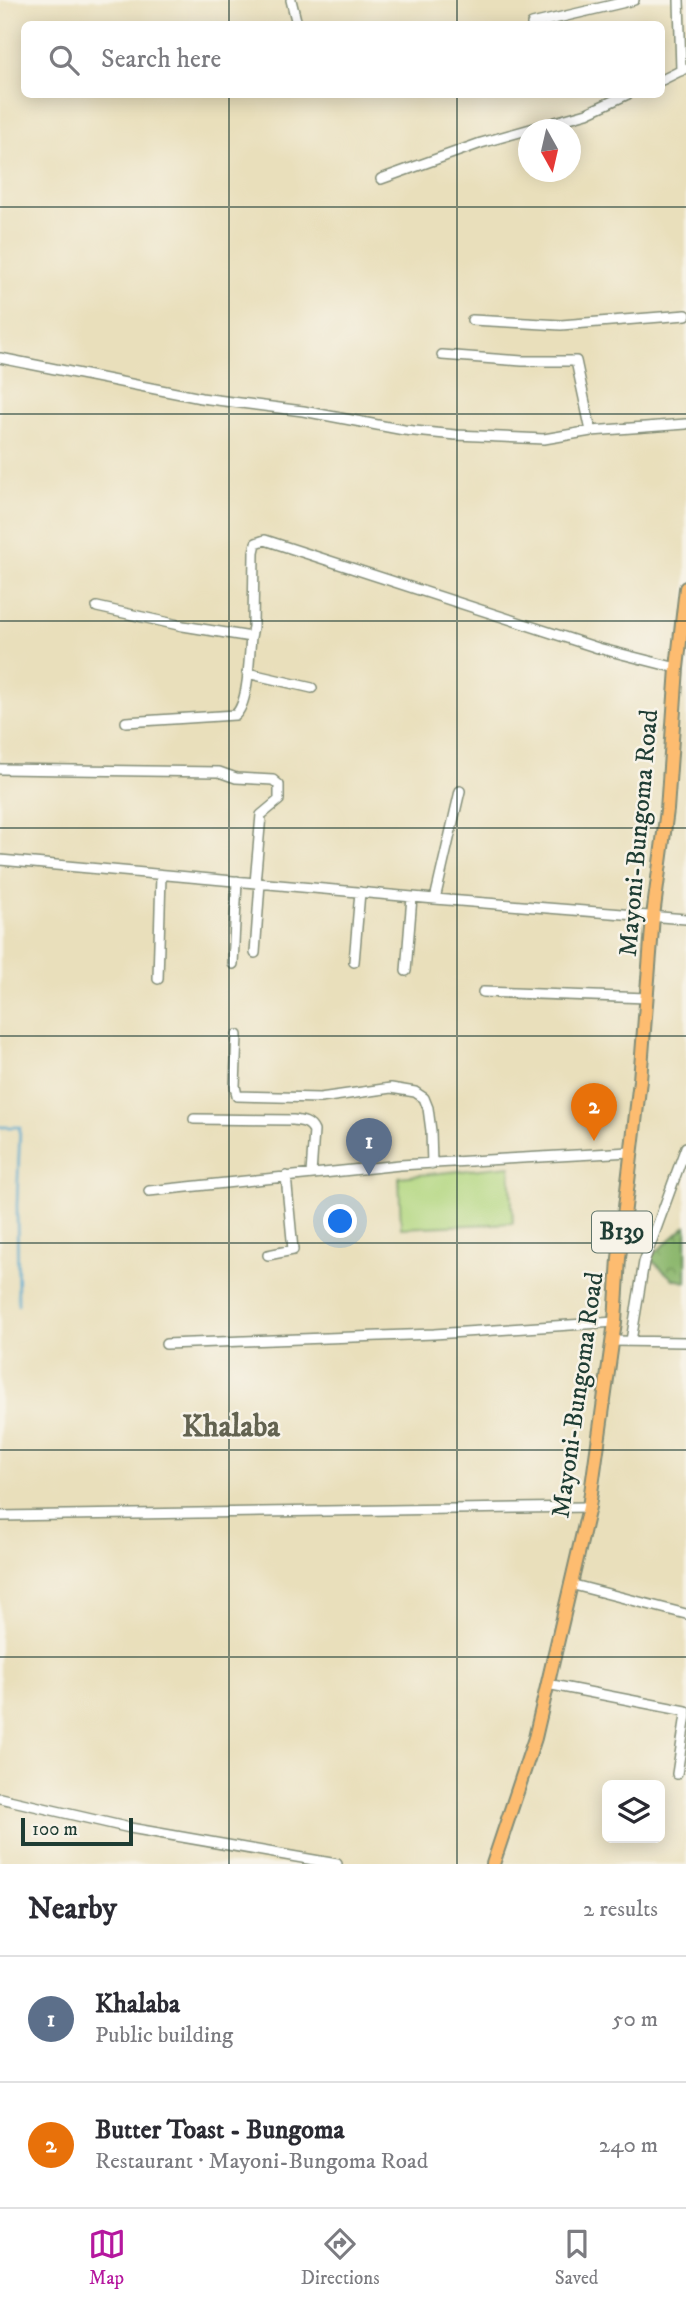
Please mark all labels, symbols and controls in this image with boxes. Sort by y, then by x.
search box [21,21,665,98]
icon: search [45,41,83,79]
text: Search here [101,43,221,76]
north arrow [518,119,581,182]
street label: Mayoni-Bungoma Road [612,708,666,958]
pin: 2 [571,1083,617,1141]
pin: 1 [346,1118,392,1176]
your location [323,1204,357,1238]
road number: B139 [592,1212,652,1252]
street label: Mayoni-Bungoma Road [544,1270,612,1520]
district label: Khalaba [182,1409,281,1446]
map controls [602,1780,665,1843]
button: layers [602,1780,665,1843]
scale bar [21,1815,133,1847]
text: 100 m [32,1818,78,1841]
text: Nearby [28,1891,117,1928]
text: 2 results [583,1895,658,1924]
text: Khalaba [95,1988,180,2021]
text: 1 [47,2005,55,2034]
text: 50 m [612,2005,658,2034]
text: Public building [95,2021,233,2050]
text: Butter Toast - Bungoma [95,2114,344,2147]
text: 2 [45,2131,57,2160]
text: 240 m [599,2131,658,2160]
text: Restaurant · Mayoni-Bungoma Road [95,2147,428,2176]
tab: Map [88,2225,126,2290]
tab: Directions [301,2225,380,2290]
tab: Saved [555,2225,598,2290]

